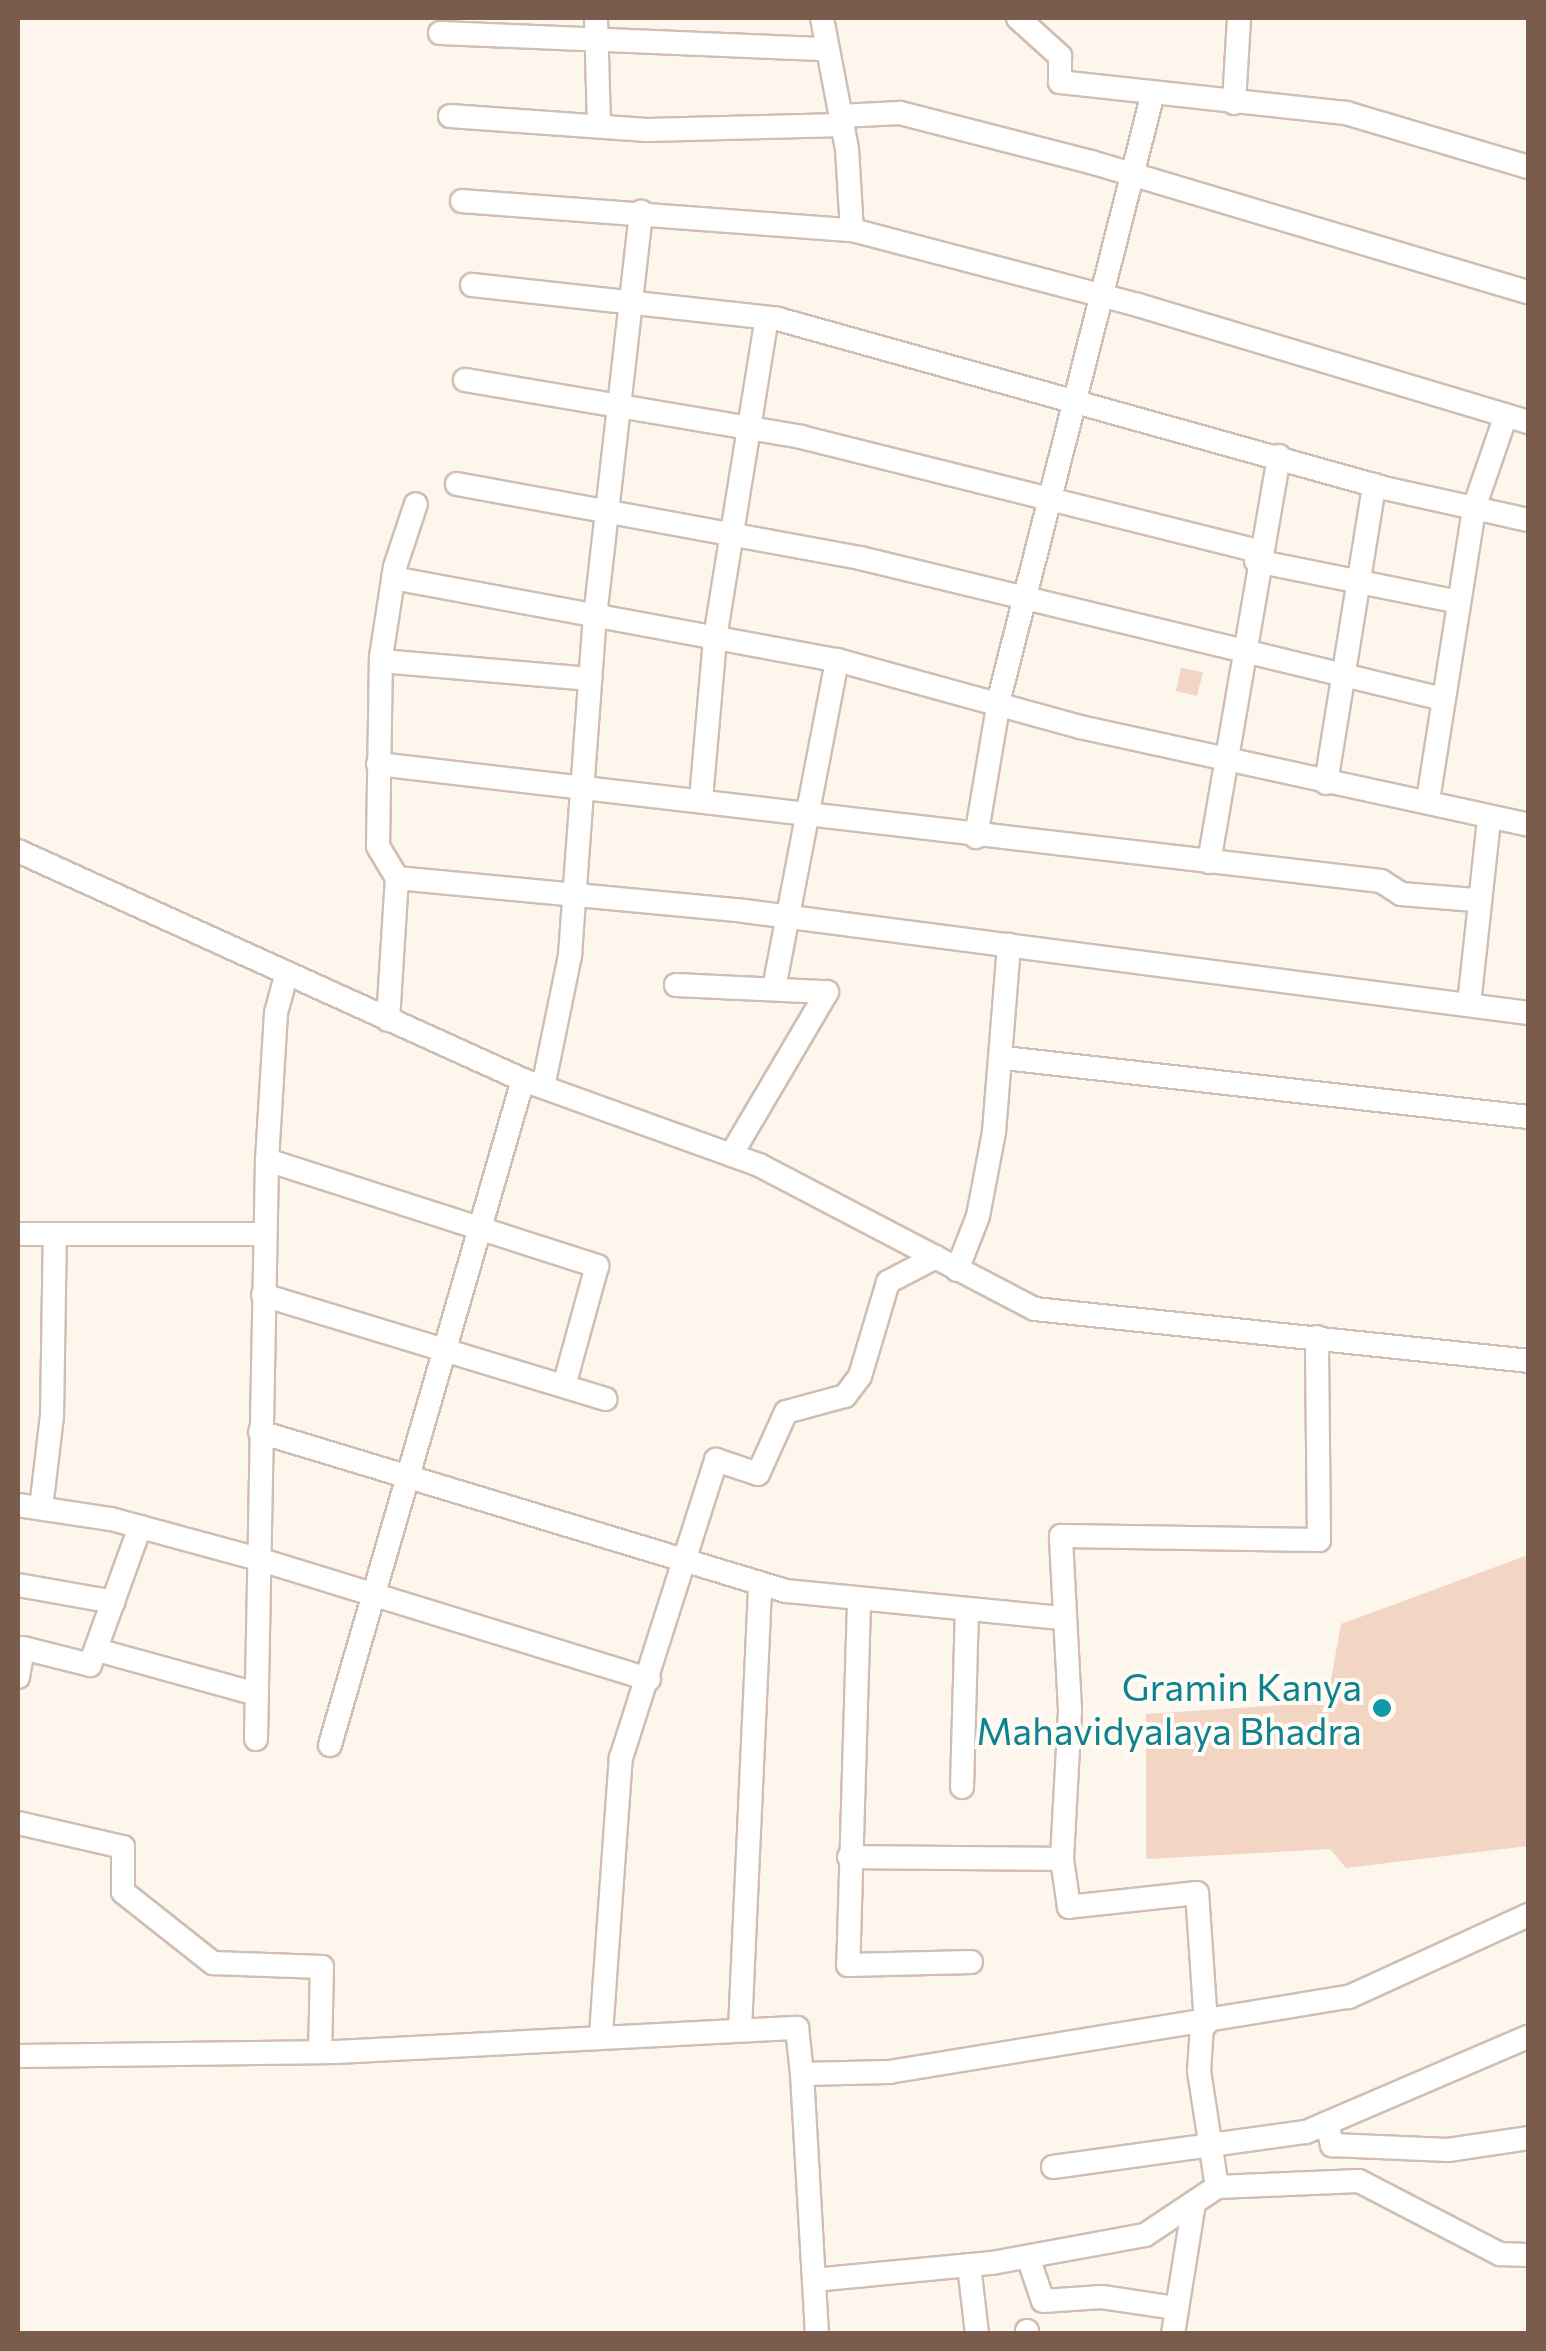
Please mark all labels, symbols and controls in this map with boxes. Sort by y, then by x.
place label: Gramin Kanya Mahavidyalaya Bhadra [976,1663,1362,1752]
marker: Gramin Kanya Mahavidyalaya Bhadra [1371,1697,1393,1719]

